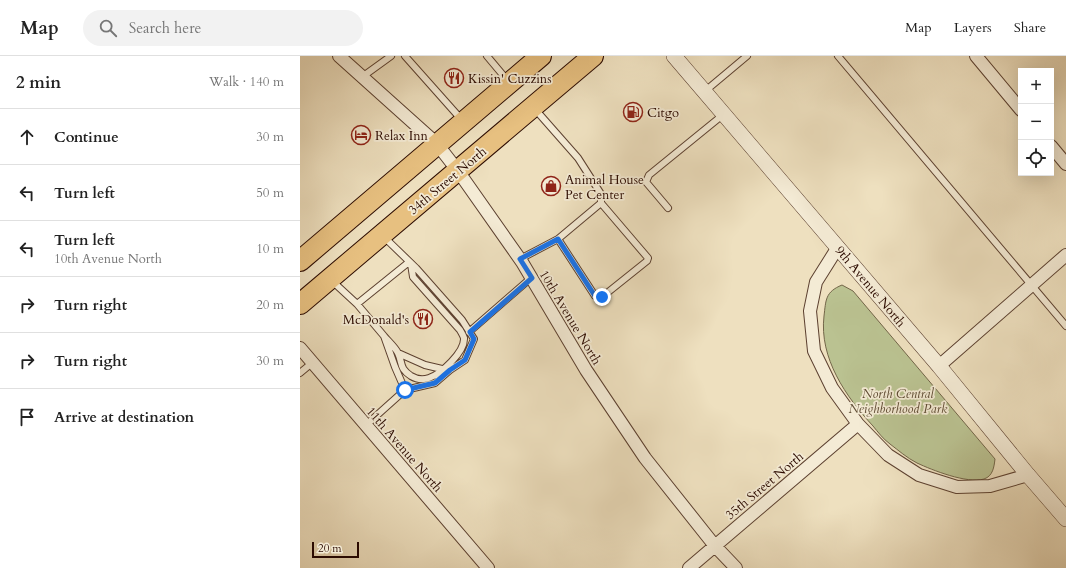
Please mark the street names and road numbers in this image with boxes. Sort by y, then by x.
street label: 34th Street North [405,143,491,219]
street label: 9th Avenue North [831,242,910,331]
street label: 10th Avenue North [535,267,606,368]
street label: 11th Avenue North [362,403,446,496]
street label: 35th Street North [722,448,808,524]

